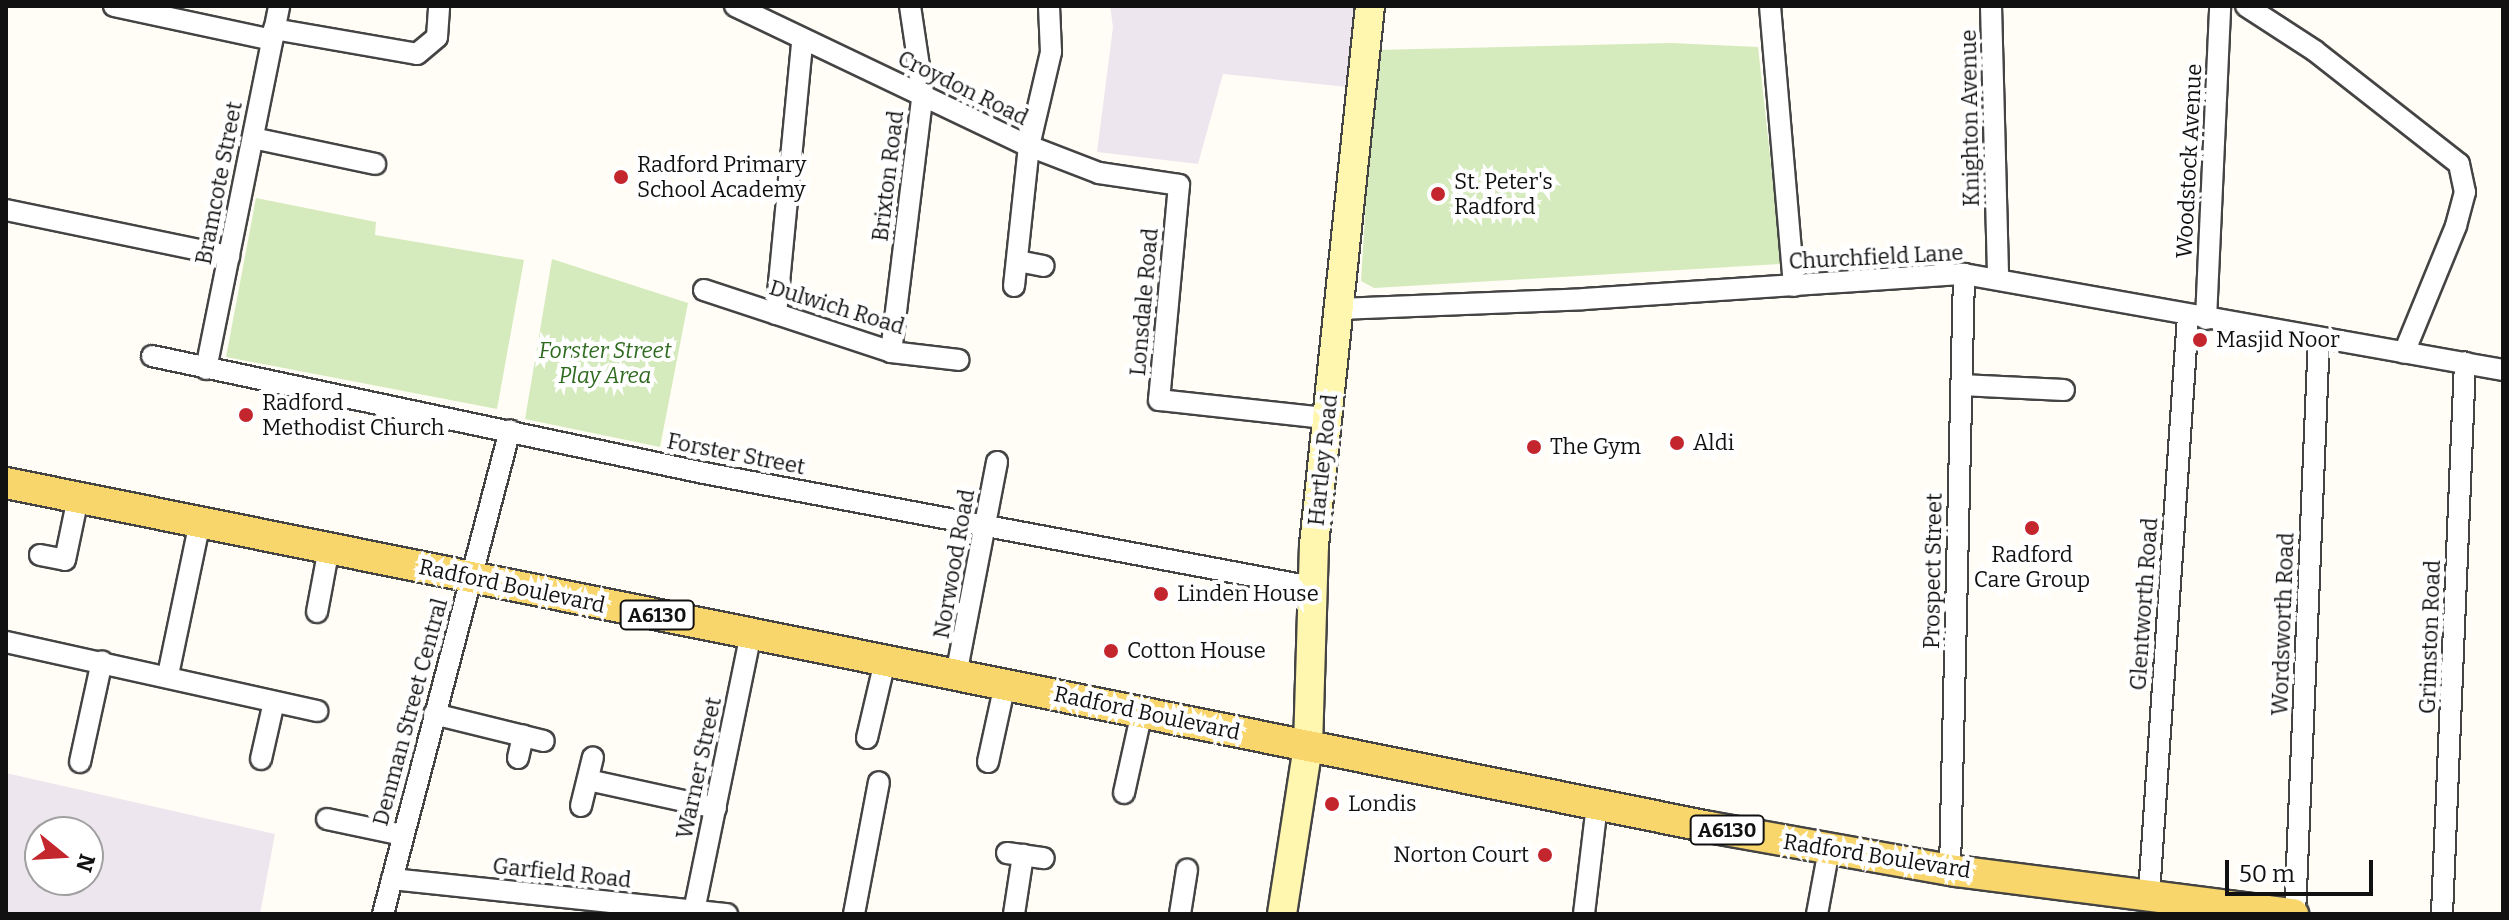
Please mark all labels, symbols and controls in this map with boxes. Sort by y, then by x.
street label: Knighton Avenue [1955,29,1985,207]
street label: Croydon Road [893,45,1033,131]
street label: Woodstock Avenue [2171,63,2207,259]
street label: Bramcote Street [190,99,248,267]
street label: Brixton Road [867,109,909,243]
place label: Radford Primary School Academy [637,151,806,202]
marker: Radford Primary School Academy [612,168,630,186]
place label: St. Peter's Radford [1454,168,1553,220]
marker: St. Peter's Radford [1429,185,1447,203]
street label: Lonsdale Road [1124,227,1164,377]
street label: Churchfield Lane [1788,239,1964,275]
street label: Dulwich Road [766,274,908,340]
place label: Masjid Noor [2216,327,2340,353]
marker: Masjid Noor [2191,331,2209,349]
park label: Forster Street Play Area [539,337,671,388]
place label: Radford Methodist Church [262,389,444,440]
street label: Hartley Road [1303,393,1343,527]
marker: Radford Methodist Church [237,406,255,424]
street label: Forster Street [665,428,807,480]
place label: Aldi [1693,430,1734,456]
place label: The Gym [1550,434,1641,460]
marker: Aldi [1668,434,1686,452]
marker: The Gym [1525,438,1543,456]
street label: Norwood Road [928,487,980,641]
street label: Prospect Street [1918,493,1948,649]
street label: Glentworth Road [2125,517,2163,691]
marker: Radford Care Group [2023,519,2041,537]
street label: Wordsworth Road [2267,532,2299,716]
place label: Radford Care Group [1974,541,2090,592]
street label: Radford Boulevard [417,553,607,619]
street label: Grimston Road [2414,560,2446,714]
place label: Linden House [1177,581,1319,607]
marker: Linden House [1152,585,1170,603]
street label: Denman Street Central [367,595,453,829]
road number: A6130 [619,599,695,631]
place label: Cotton House [1127,638,1266,664]
marker: Cotton House [1102,642,1120,660]
street label: Radford Boulevard [1052,680,1242,746]
street label: Warner Street [671,695,727,841]
place label: Londis [1348,791,1417,817]
marker: Londis [1323,795,1341,813]
road number: A6130 [1689,814,1765,846]
north arrow [24,816,104,896]
street label: Radford Boulevard [1781,828,1973,884]
place label: Norton Court [1393,842,1529,868]
scale bar [2229,844,2377,894]
marker: Norton Court [1536,846,1554,864]
text: N [70,851,101,875]
street label: Garfield Road [491,853,633,893]
text: 50 m [2239,860,2295,888]

